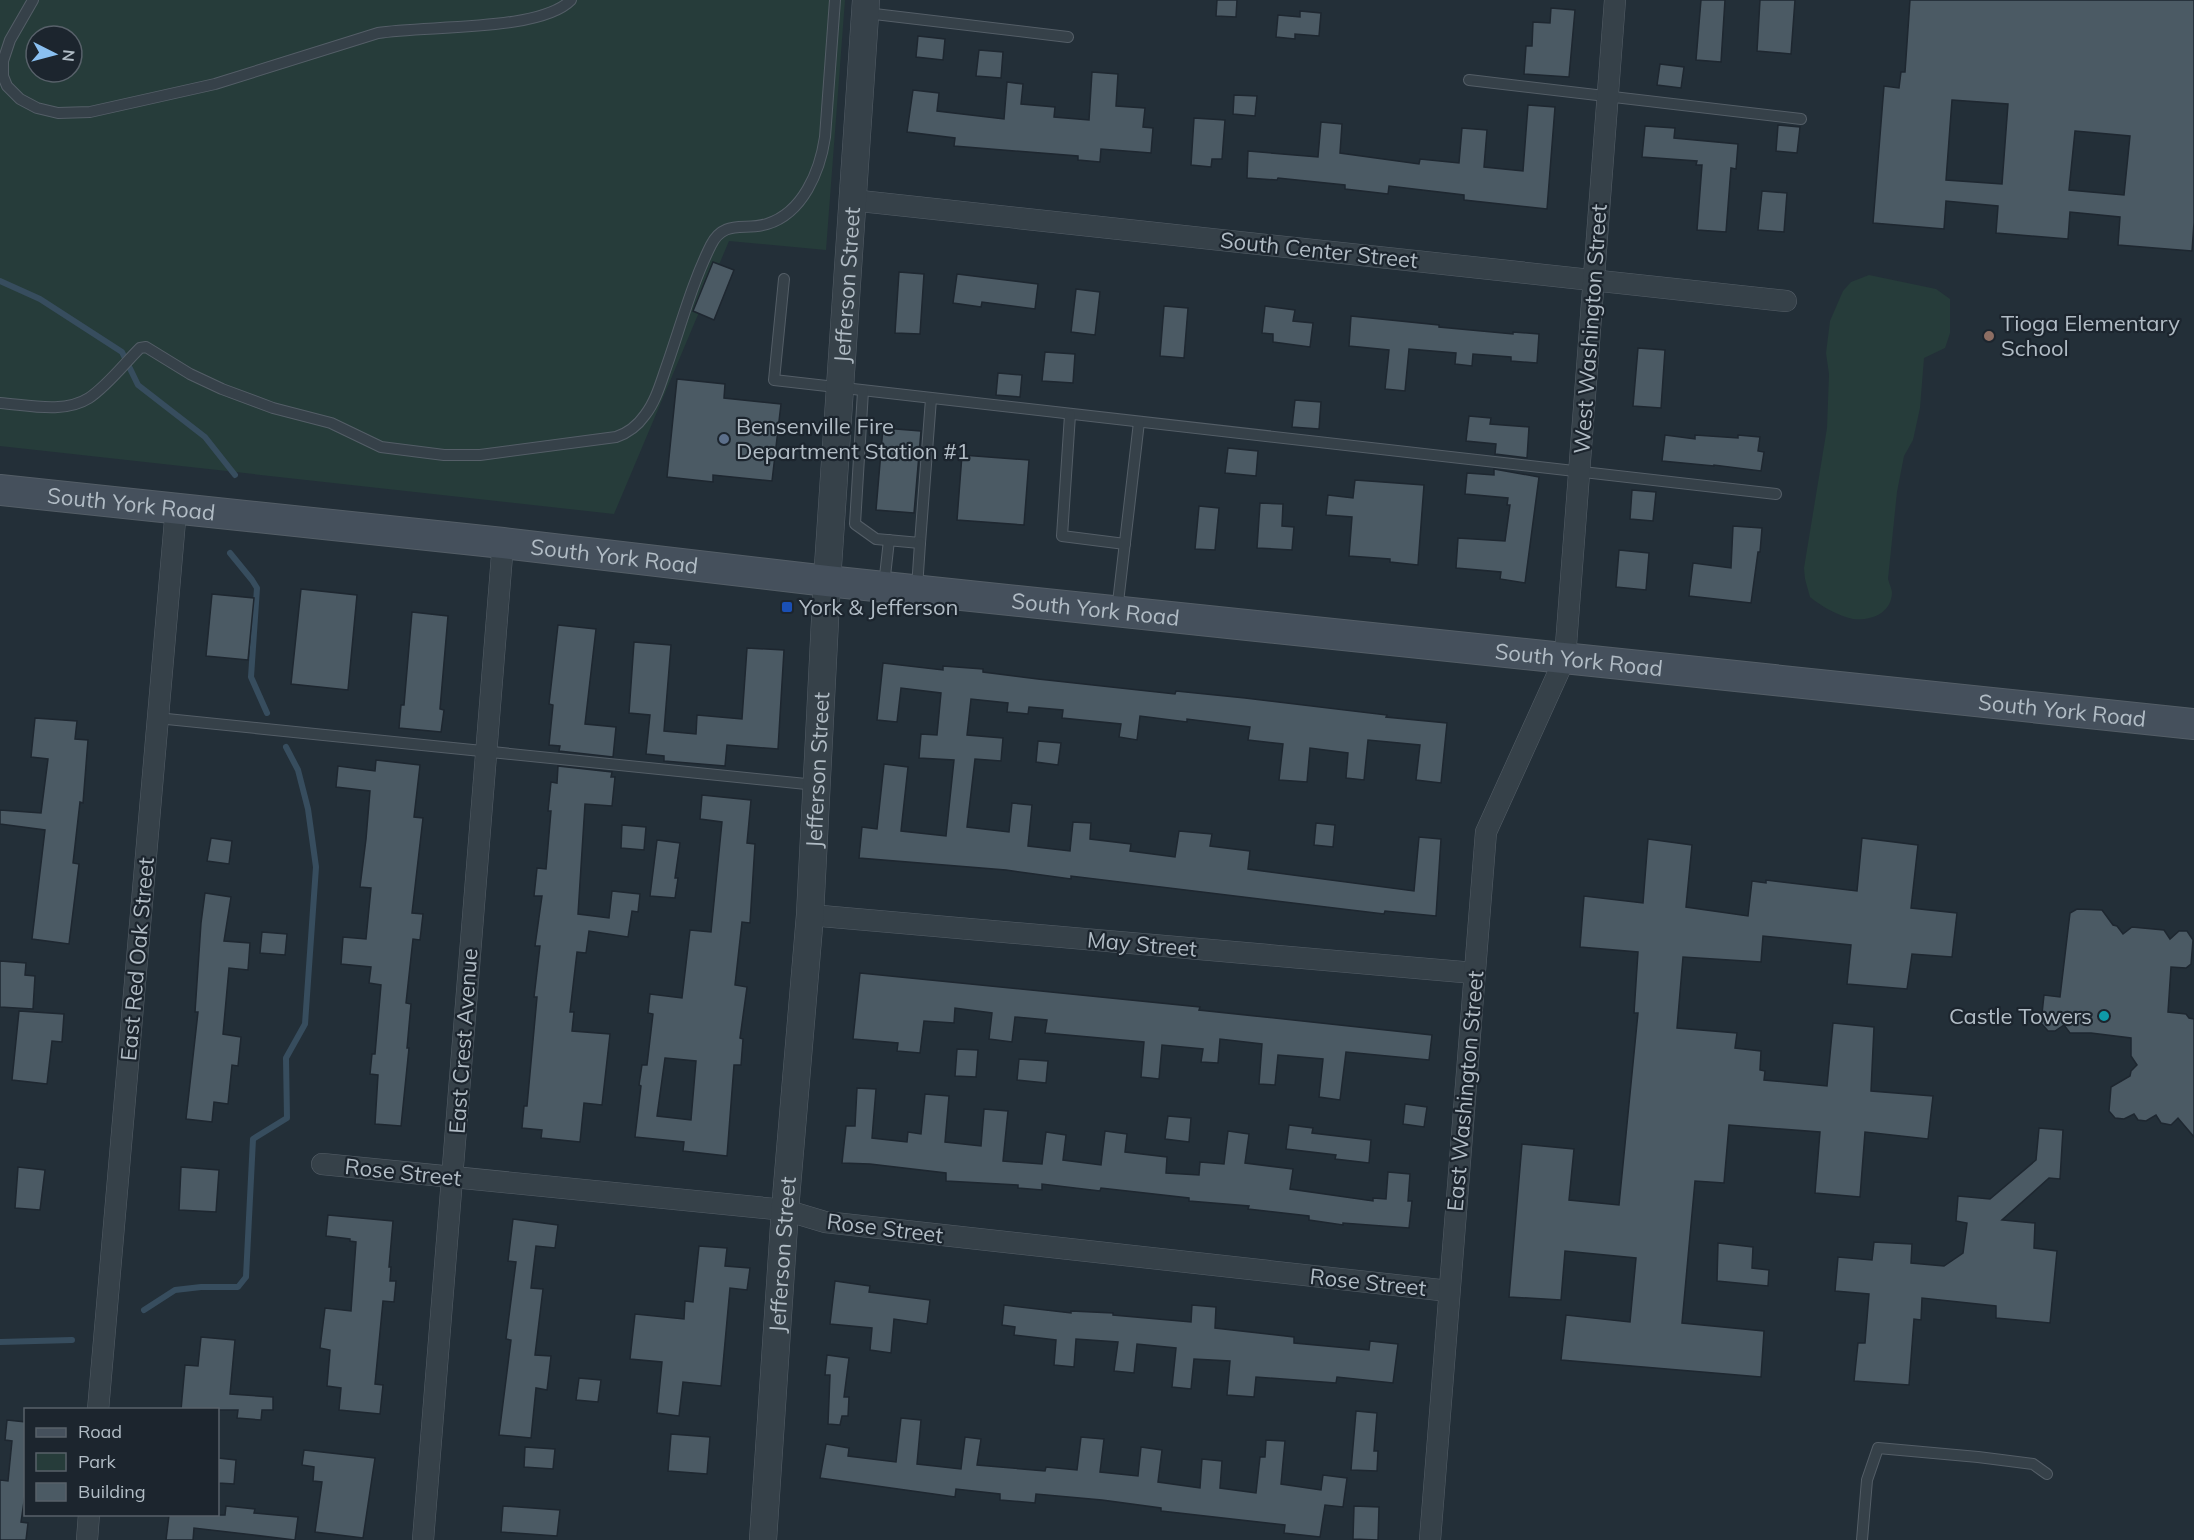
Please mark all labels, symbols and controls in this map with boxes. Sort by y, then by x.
north arrow [24,24,84,84]
text: N [58,49,79,63]
street label: West Washington Street [1567,203,1613,455]
street label: Jefferson Street [828,206,866,364]
street label: South Center Street [1219,226,1419,274]
place label: Tioga Elementary School [2001,309,2180,362]
marker: Tioga Elementary School [1982,329,1996,343]
place label: Bensenville Fire Department Station #1 [736,412,970,465]
marker: Bensenville Fire Department Station #1 [717,432,731,446]
street label: South York Road [46,481,217,527]
street label: South York Road [529,532,700,580]
street label: South York Road [1010,586,1181,632]
place label: York & Jefferson [798,593,958,621]
marker: York & Jefferson [780,600,794,614]
street label: South York Road [1494,637,1664,682]
street label: South York Road [1977,688,2148,733]
street label: Jefferson Street [799,691,835,849]
street label: East Red Oak Street [114,856,160,1062]
street label: May Street [1086,925,1198,963]
street label: East Crest Avenue [443,947,483,1135]
street label: East Washington Street [1441,969,1489,1212]
place label: Castle Towers [1949,1002,2092,1030]
marker: Castle Towers [2097,1009,2111,1023]
street label: Rose Street [343,1152,463,1192]
street label: Jefferson Street [763,1175,802,1334]
street label: Rose Street [825,1207,945,1249]
street label: Rose Street [1308,1262,1428,1302]
legend [24,1408,219,1516]
text: Road [78,1420,122,1443]
text: Park [78,1450,117,1473]
text: Building [78,1480,146,1503]

